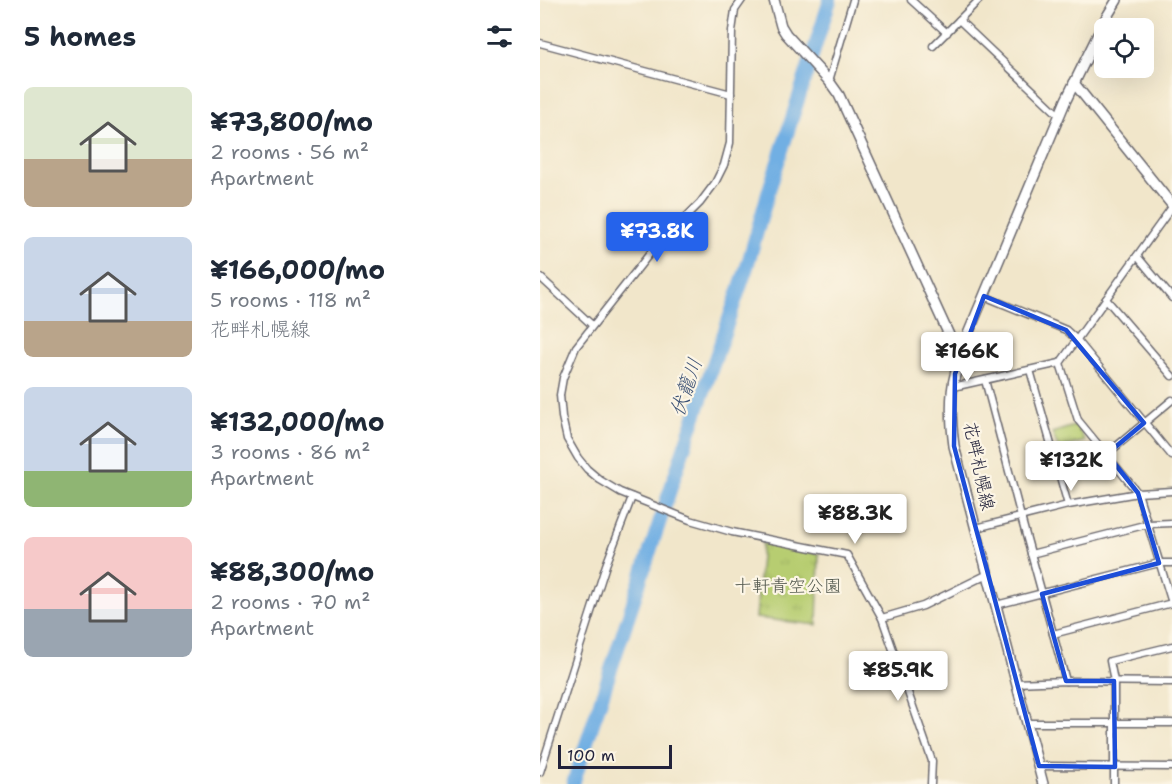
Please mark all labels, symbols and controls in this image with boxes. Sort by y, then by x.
map controls [1094,18,1154,78]
button: locate [1094,18,1154,78]
text: 5 homes [24,19,136,54]
icon: filters [483,20,516,53]
text: ¥73,800/mo [210,104,373,139]
icon: home [72,111,144,183]
text: 2 rooms · 56 m² [210,139,369,165]
text: Apartment [210,165,314,191]
pin: ¥73.8K [608,212,706,263]
text: ¥73.8K [620,218,694,244]
text: ¥166,000/mo [210,252,385,287]
icon: home [72,261,144,333]
text: 5 rooms · 118 m² [210,287,371,313]
text: 花畔札幌線 [210,316,310,342]
pin: ¥166K [925,332,1009,383]
text: ¥166K [935,338,999,364]
water label: 伏籠川 [664,354,708,420]
text: ¥132,000/mo [210,404,385,439]
icon: home [72,411,144,483]
street label: 花畔札幌線 [958,419,1000,513]
text: 3 rooms · 86 m² [210,439,370,465]
pin: ¥132K [1029,441,1113,492]
text: ¥132K [1039,447,1103,473]
text: Apartment [210,465,314,491]
pin: ¥88.3K [806,494,904,545]
text: ¥88.3K [818,500,892,526]
text: ¥88,300/mo [210,554,375,589]
icon: home [72,561,144,633]
park label: 十軒青空公園 [734,574,842,598]
text: 2 rooms · 70 m² [210,589,371,615]
text: Apartment [210,615,314,641]
pin: ¥85.9K [849,651,947,702]
text: ¥85.9K [863,657,933,683]
scale bar [558,742,672,770]
text: 100 m [567,745,615,766]

